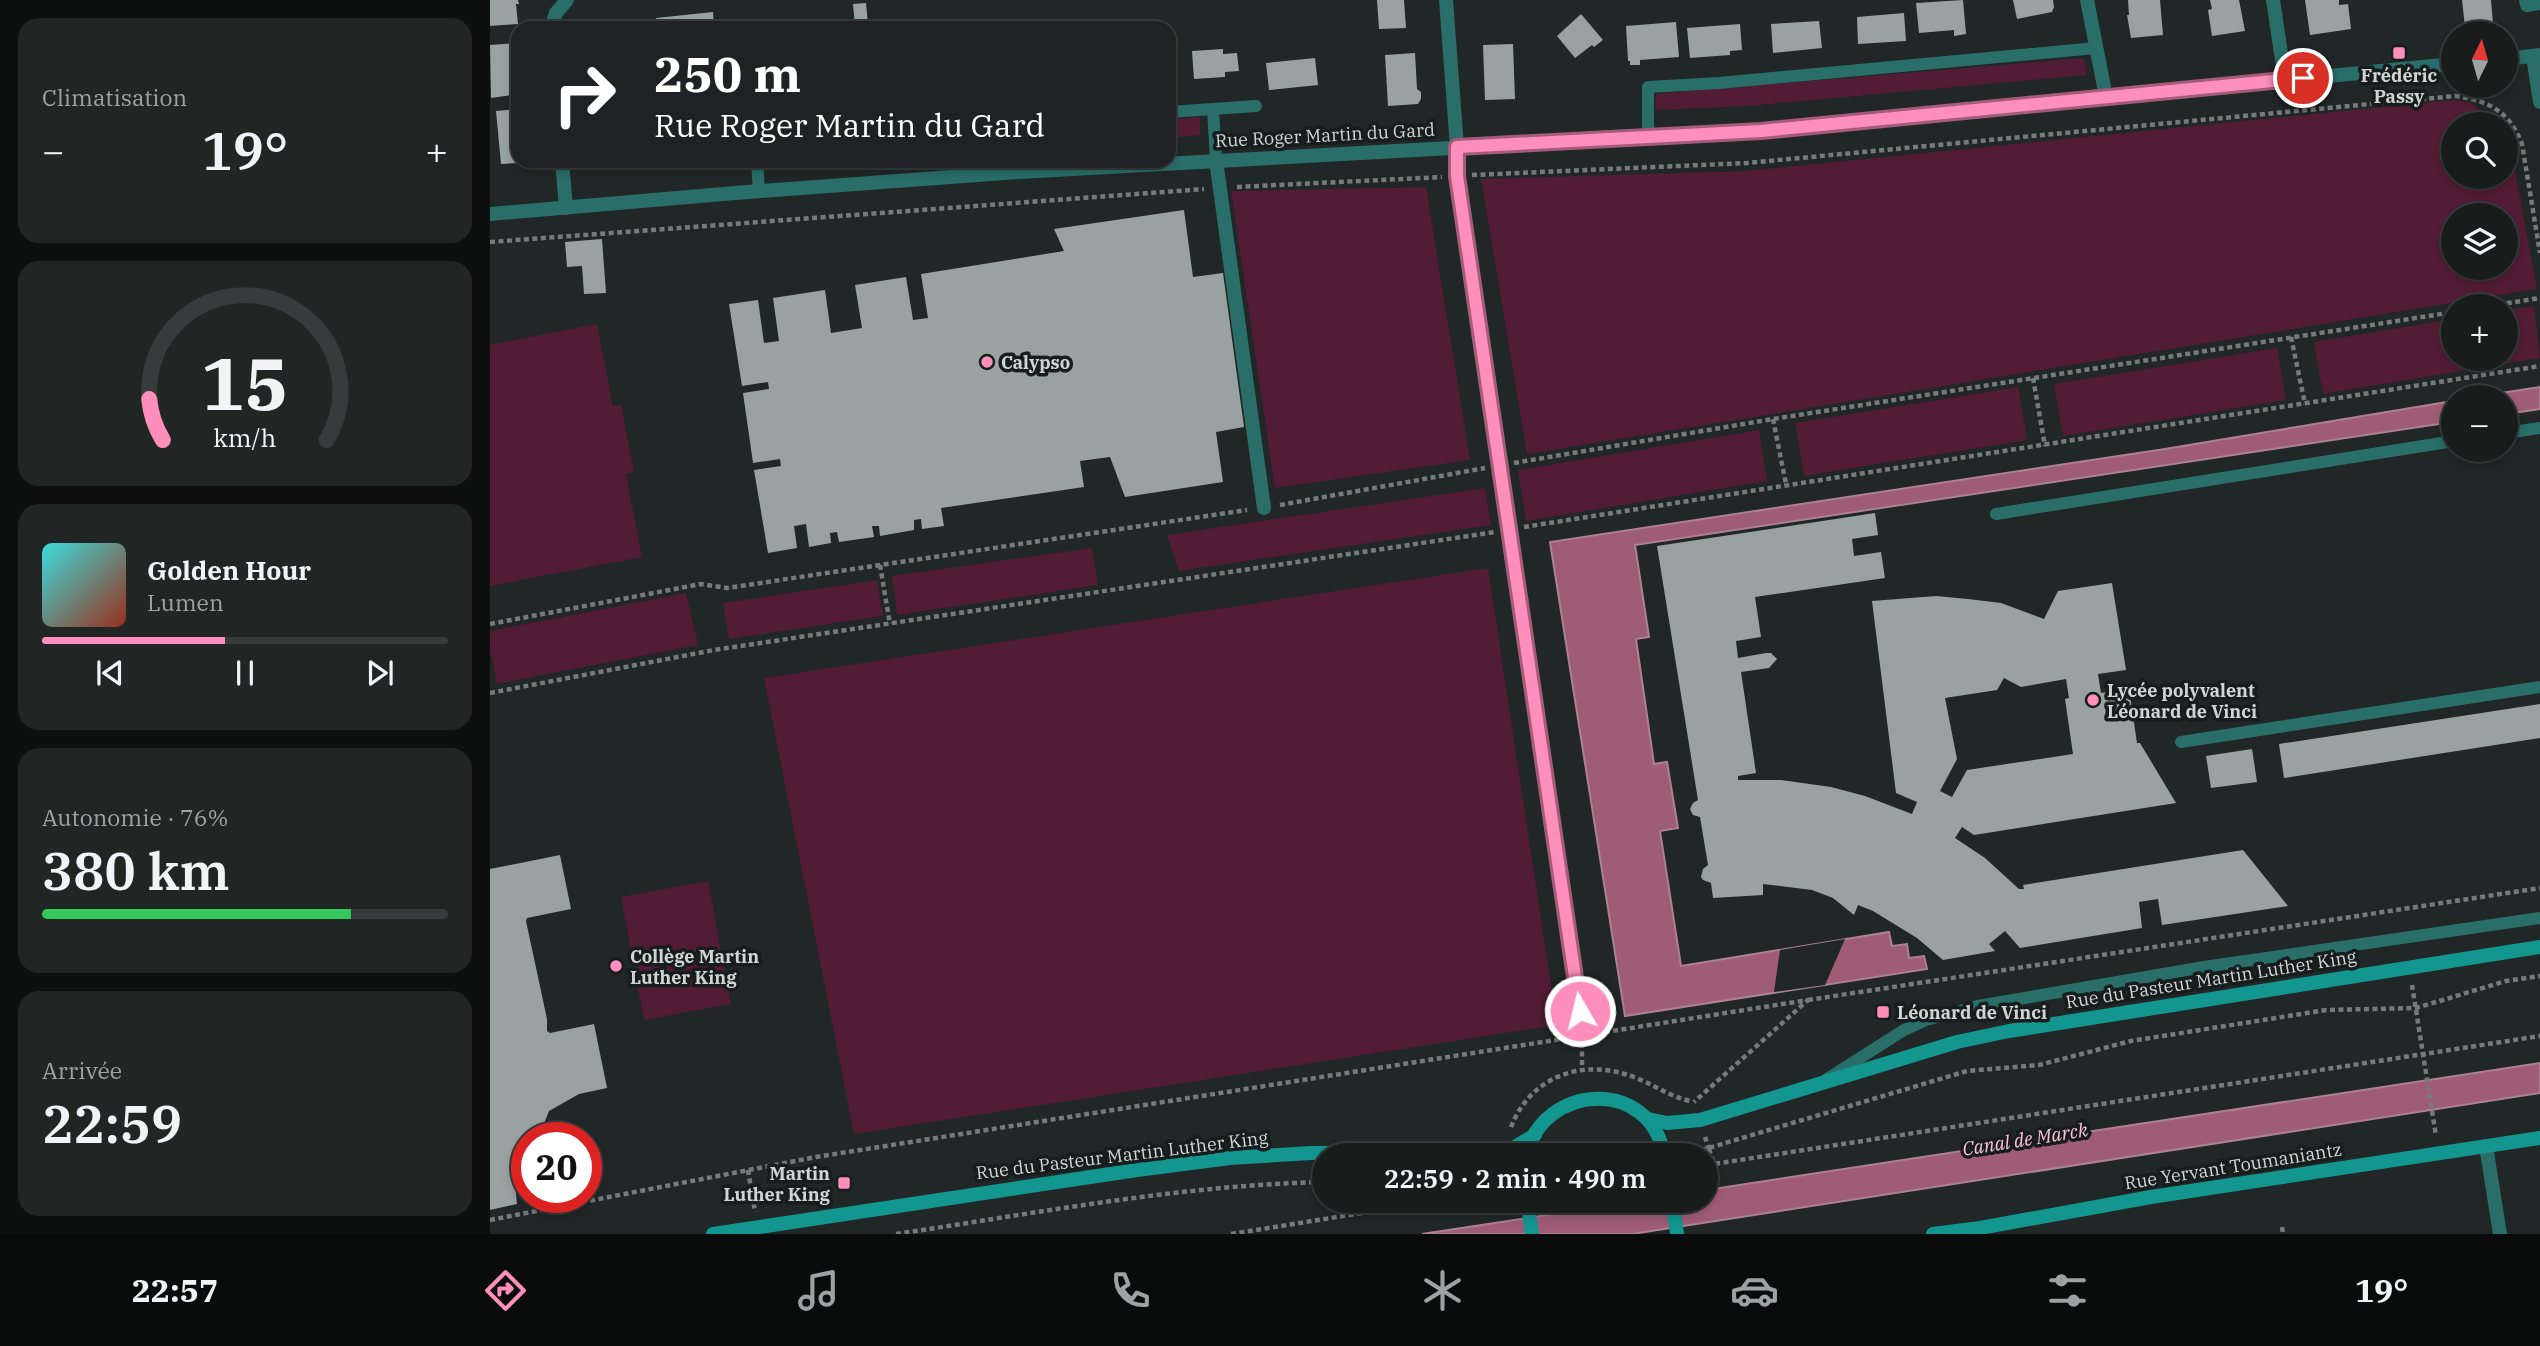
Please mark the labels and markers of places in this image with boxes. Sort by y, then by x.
marker: Frédéric Passy [2391,45,2407,61]
pin [2273,48,2333,108]
place label: Frédéric Passy [2361,64,2438,108]
place label: Calypso [1001,351,1070,374]
marker: Calypso [979,354,995,370]
place label: Lycée polyvalent Léonard de Vinci [2107,679,2257,723]
marker: Lycée polyvalent Léonard de Vinci [2085,692,2101,708]
place label: Collège Martin Luther King [630,945,759,989]
marker: Collège Martin Luther King [608,958,624,974]
place label: Léonard de Vinci [1897,1001,2047,1024]
marker: Léonard de Vinci [1875,1004,1891,1020]
place label: Martin Luther King [723,1162,831,1206]
marker: Martin Luther King [836,1175,852,1191]

